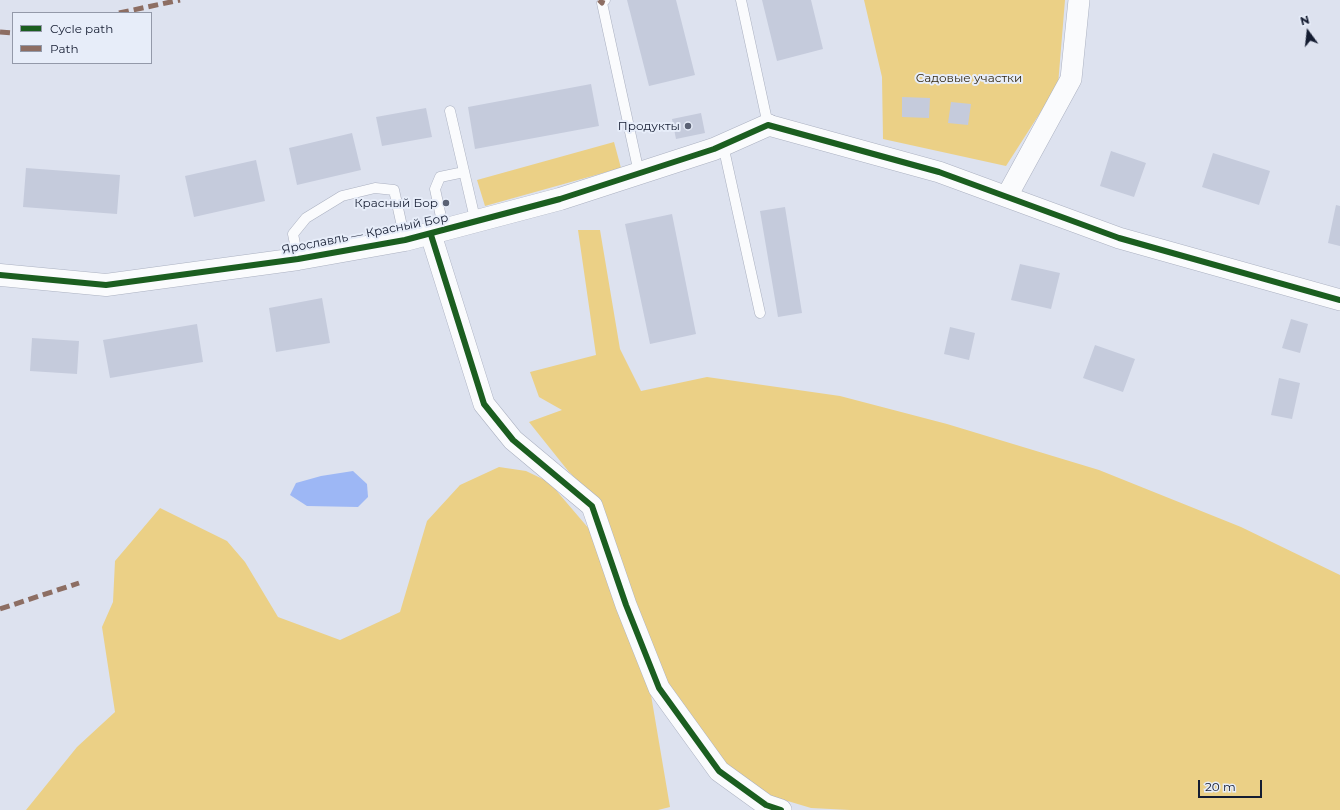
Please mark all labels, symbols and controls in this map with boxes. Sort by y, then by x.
legend [12,12,152,64]
north arrow [1288,12,1328,52]
text: N [1299,12,1311,28]
text: Cycle path [50,21,113,36]
text: Path [50,41,79,56]
park label: Садовые участки [916,71,1022,85]
place label: Продукты [618,119,680,133]
marker: Продукты [683,121,693,131]
place label: Красный Бор [354,196,438,210]
marker: Красный Бор [441,198,451,208]
street label: Ярославль — Красный Бор [280,211,450,257]
scale bar [1200,772,1264,798]
text: 20 m [1205,779,1236,794]

